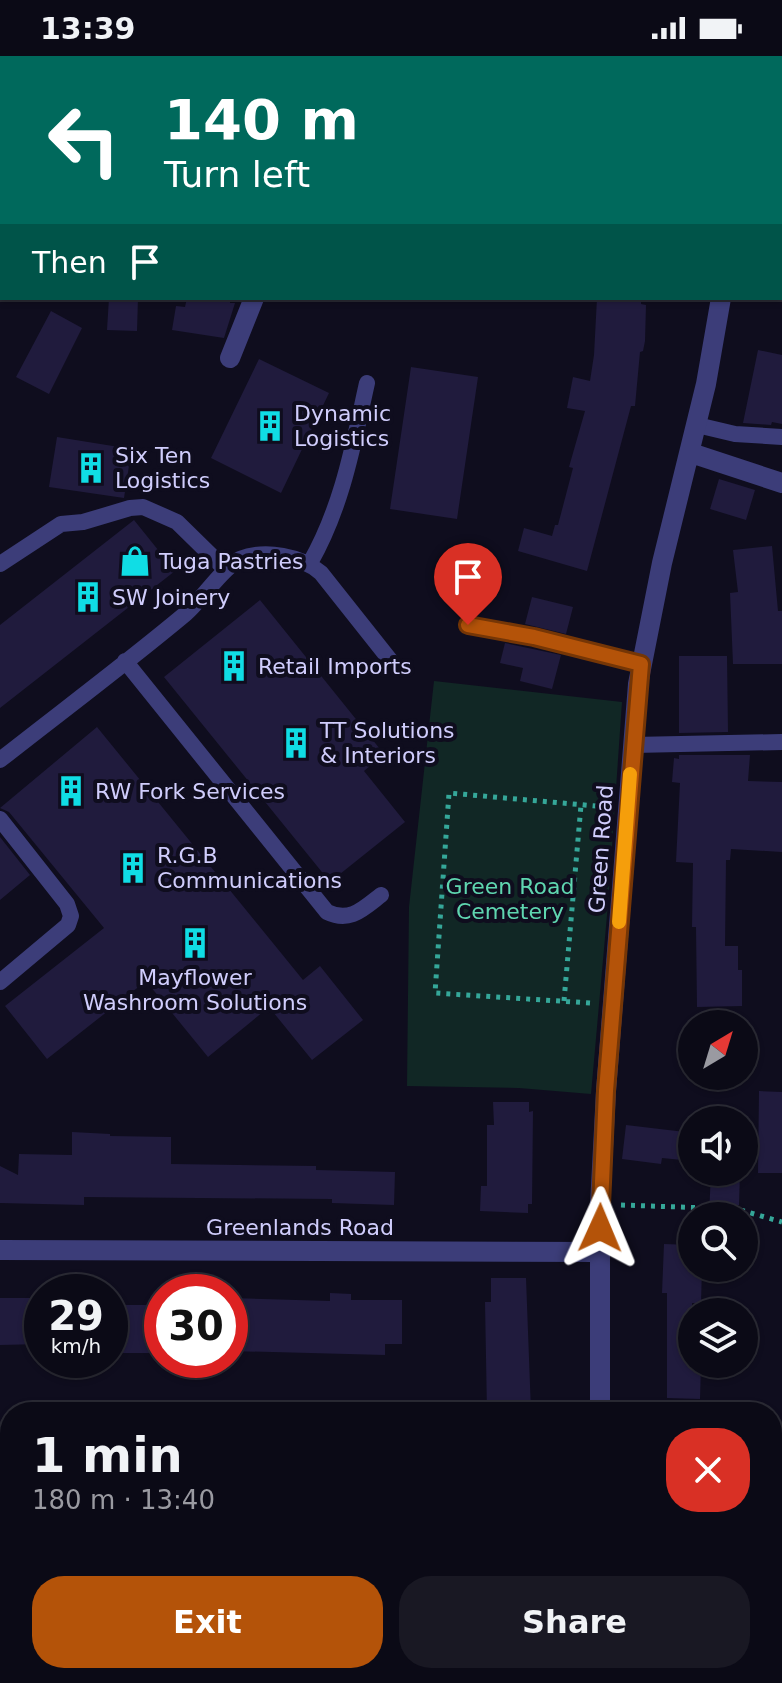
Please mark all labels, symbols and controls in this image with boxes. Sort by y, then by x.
text: 13:39 [40,11,136,46]
text: 140 m [164,87,359,152]
icon: left [32,88,136,192]
text: Turn left [164,154,310,195]
icon: arrive [123,240,167,284]
text: Then [32,245,107,280]
place label: Dynamic Logistics [294,401,391,451]
building icon: Dynamic Logistics [253,409,287,443]
place label: Six Ten Logistics [115,443,210,493]
building icon: Six Ten Logistics [74,451,108,485]
pin [434,543,502,625]
shop icon: Tuga Pastries [118,544,152,578]
place label: Tuga Pastries [158,549,303,574]
icon: arrive [446,555,490,599]
building icon: SW Joinery [71,580,105,614]
place label: SW Joinery [112,585,230,610]
building icon: Retail Imports [217,649,251,683]
place label: Retail Imports [258,654,412,679]
place label: TT Solutions & Interiors [319,718,455,768]
building icon: TT Solutions & Interiors [279,726,313,760]
building icon: RW Fork Services [54,774,88,808]
place label: RW Fork Services [95,779,285,804]
street label: Green Road [584,784,618,914]
place label: R.G.B Communications [157,843,342,893]
building icon: R.G.B Communications [116,851,150,885]
park label: Green Road Cemetery [446,874,574,924]
building icon: Mayflower Washroom Solutions [178,926,212,960]
place label: Mayflower Washroom Solutions [83,965,307,1015]
north arrow [678,1010,758,1090]
map controls [678,1010,758,1378]
button: sound [678,1106,758,1186]
position arrow [558,1186,642,1270]
button: search [678,1202,758,1282]
street label: Greenlands Road [206,1215,394,1240]
speed limit sign: 30 [144,1274,248,1378]
text: 29 [48,1293,104,1339]
button: layers [678,1298,758,1378]
text: km/h [51,1334,101,1358]
text: 1 min [32,1427,183,1483]
button: close [666,1428,750,1512]
text: 180 m · 13:40 [32,1485,215,1515]
button: Exit [32,1576,383,1668]
button: Share [399,1576,750,1668]

